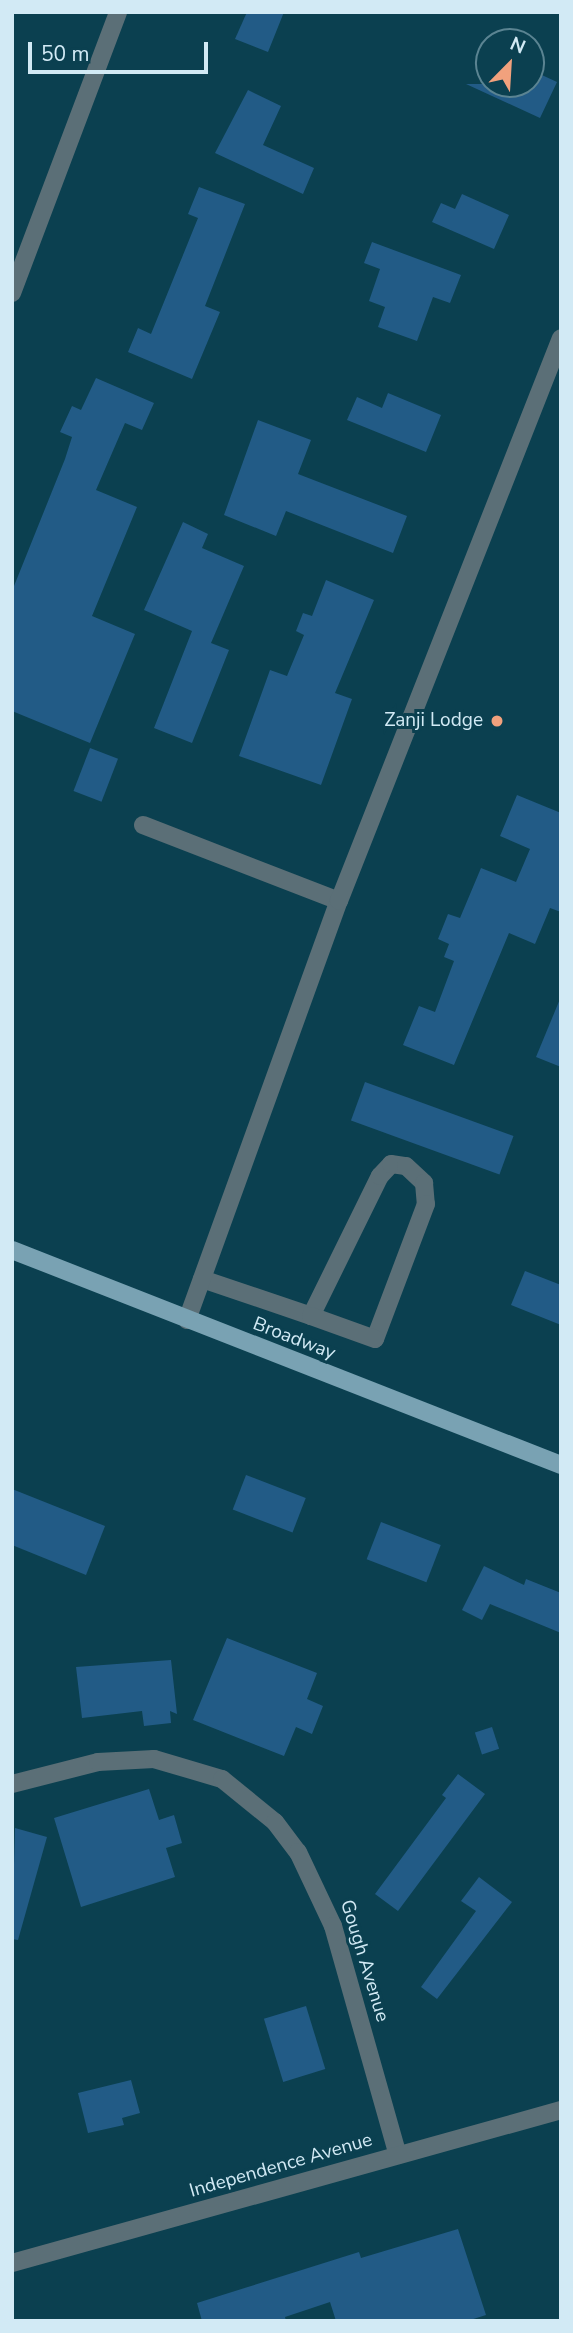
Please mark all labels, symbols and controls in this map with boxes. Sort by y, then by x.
scale bar [32,28,212,72]
north arrow [475,28,545,98]
text: N [506,31,530,60]
text: 50 m [41,40,90,68]
place label: Zanji Lodge [384,710,483,732]
marker: Zanji Lodge [489,713,505,729]
street label: Broadway [249,1313,339,1365]
street label: Gough Avenue [335,1897,393,2025]
street label: Independence Avenue [187,2129,375,2203]

